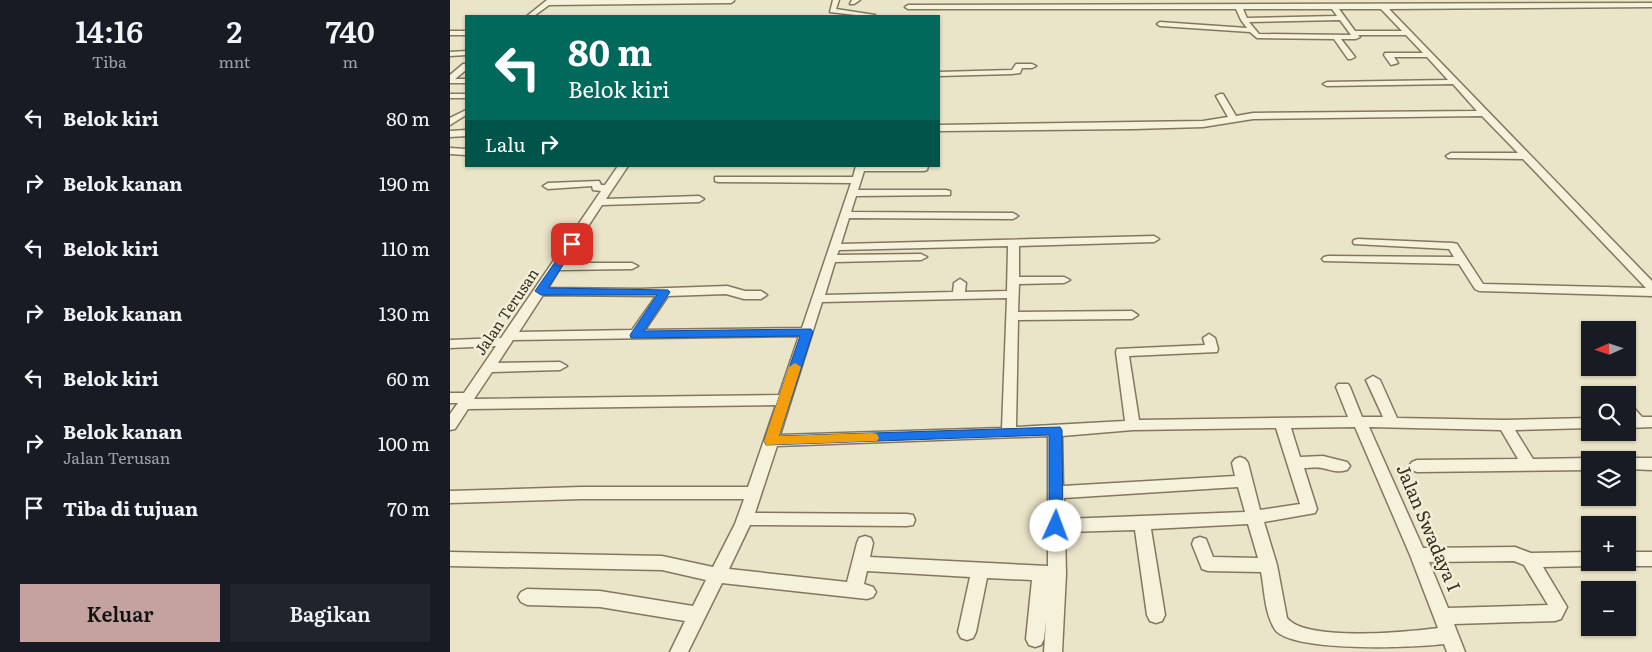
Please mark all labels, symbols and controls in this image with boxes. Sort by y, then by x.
text: 14:16 [75,8,143,52]
text: 2 [226,8,242,52]
text: 740 [326,8,375,52]
text: 80 m [568,25,652,77]
icon: left [485,35,550,100]
text: Tiba [92,49,127,73]
text: mnt [218,49,250,73]
text: m [342,49,358,73]
text: Belok kiri [568,72,670,105]
icon: left [20,104,48,132]
text: Belok kiri [63,104,159,132]
text: 80 m [386,104,430,132]
text: Lalu [485,130,525,158]
icon: right [535,130,563,158]
icon: right [20,169,48,197]
text: Belok kanan [63,169,182,197]
text: 190 m [379,169,430,197]
pin [551,223,593,265]
icon: arrive [558,230,586,258]
icon: left [20,234,48,262]
text: Belok kiri [63,234,159,262]
text: 110 m [381,234,430,262]
street label: Jalan Terusan [468,263,543,359]
icon: right [20,299,48,327]
text: Belok kanan [63,299,182,327]
text: 130 m [379,299,430,327]
north arrow [1581,321,1636,376]
map controls [1581,321,1636,636]
icon: left [20,364,48,392]
text: Belok kiri [63,364,159,392]
text: 60 m [387,364,430,392]
button: search [1581,386,1636,441]
text: Belok kanan [63,417,182,445]
icon: right [20,429,48,457]
text: 100 m [378,429,430,457]
text: Jalan Terusan [63,445,170,469]
button: layers [1581,451,1636,506]
street label: Jalan Swadaya I [1390,460,1468,595]
icon: arrive [20,494,48,522]
text: Tiba di tujuan [63,494,198,522]
text: 70 m [387,494,430,522]
position arrow [1029,499,1081,551]
button: + [1581,516,1636,571]
button: − [1581,581,1636,636]
button: Keluar [20,584,220,642]
button: Bagikan [230,584,430,642]

